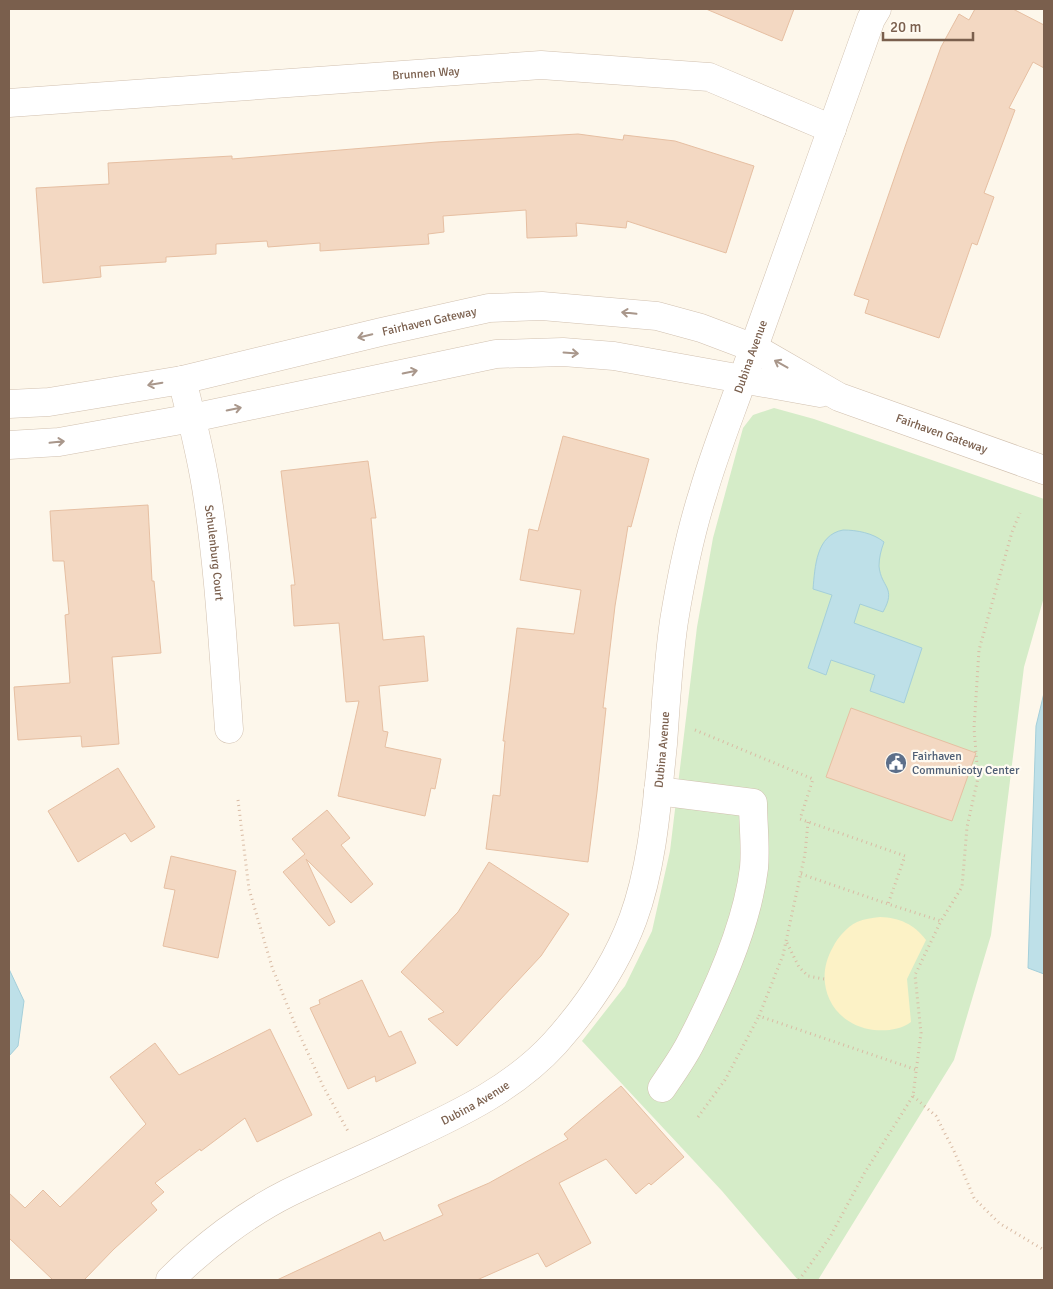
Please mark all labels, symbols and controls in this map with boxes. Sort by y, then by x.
scale bar [883,10,973,42]
text: 20 m [890,18,921,36]
street label: Brunnen Way [392,64,461,84]
street label: Fairhaven Gateway [381,304,478,340]
one-way arrow [621,308,637,318]
street label: Dubina Avenue [731,318,771,396]
one-way arrow [357,332,373,341]
one-way arrow [563,348,579,357]
one-way arrow [774,359,789,369]
one-way arrow [402,367,418,376]
one-way arrow [148,380,164,390]
one-way arrow [226,404,242,413]
street label: Fairhaven Gateway [894,411,990,457]
one-way arrow [49,437,65,447]
street label: Schulenburg Court [201,504,226,601]
street label: Dubina Avenue [652,711,673,789]
place label: Fairhaven Communicoty Center [912,749,1020,778]
public building icon: Fairhaven Communicoty Center [884,751,908,775]
street label: Dubina Avenue [439,1078,513,1129]

